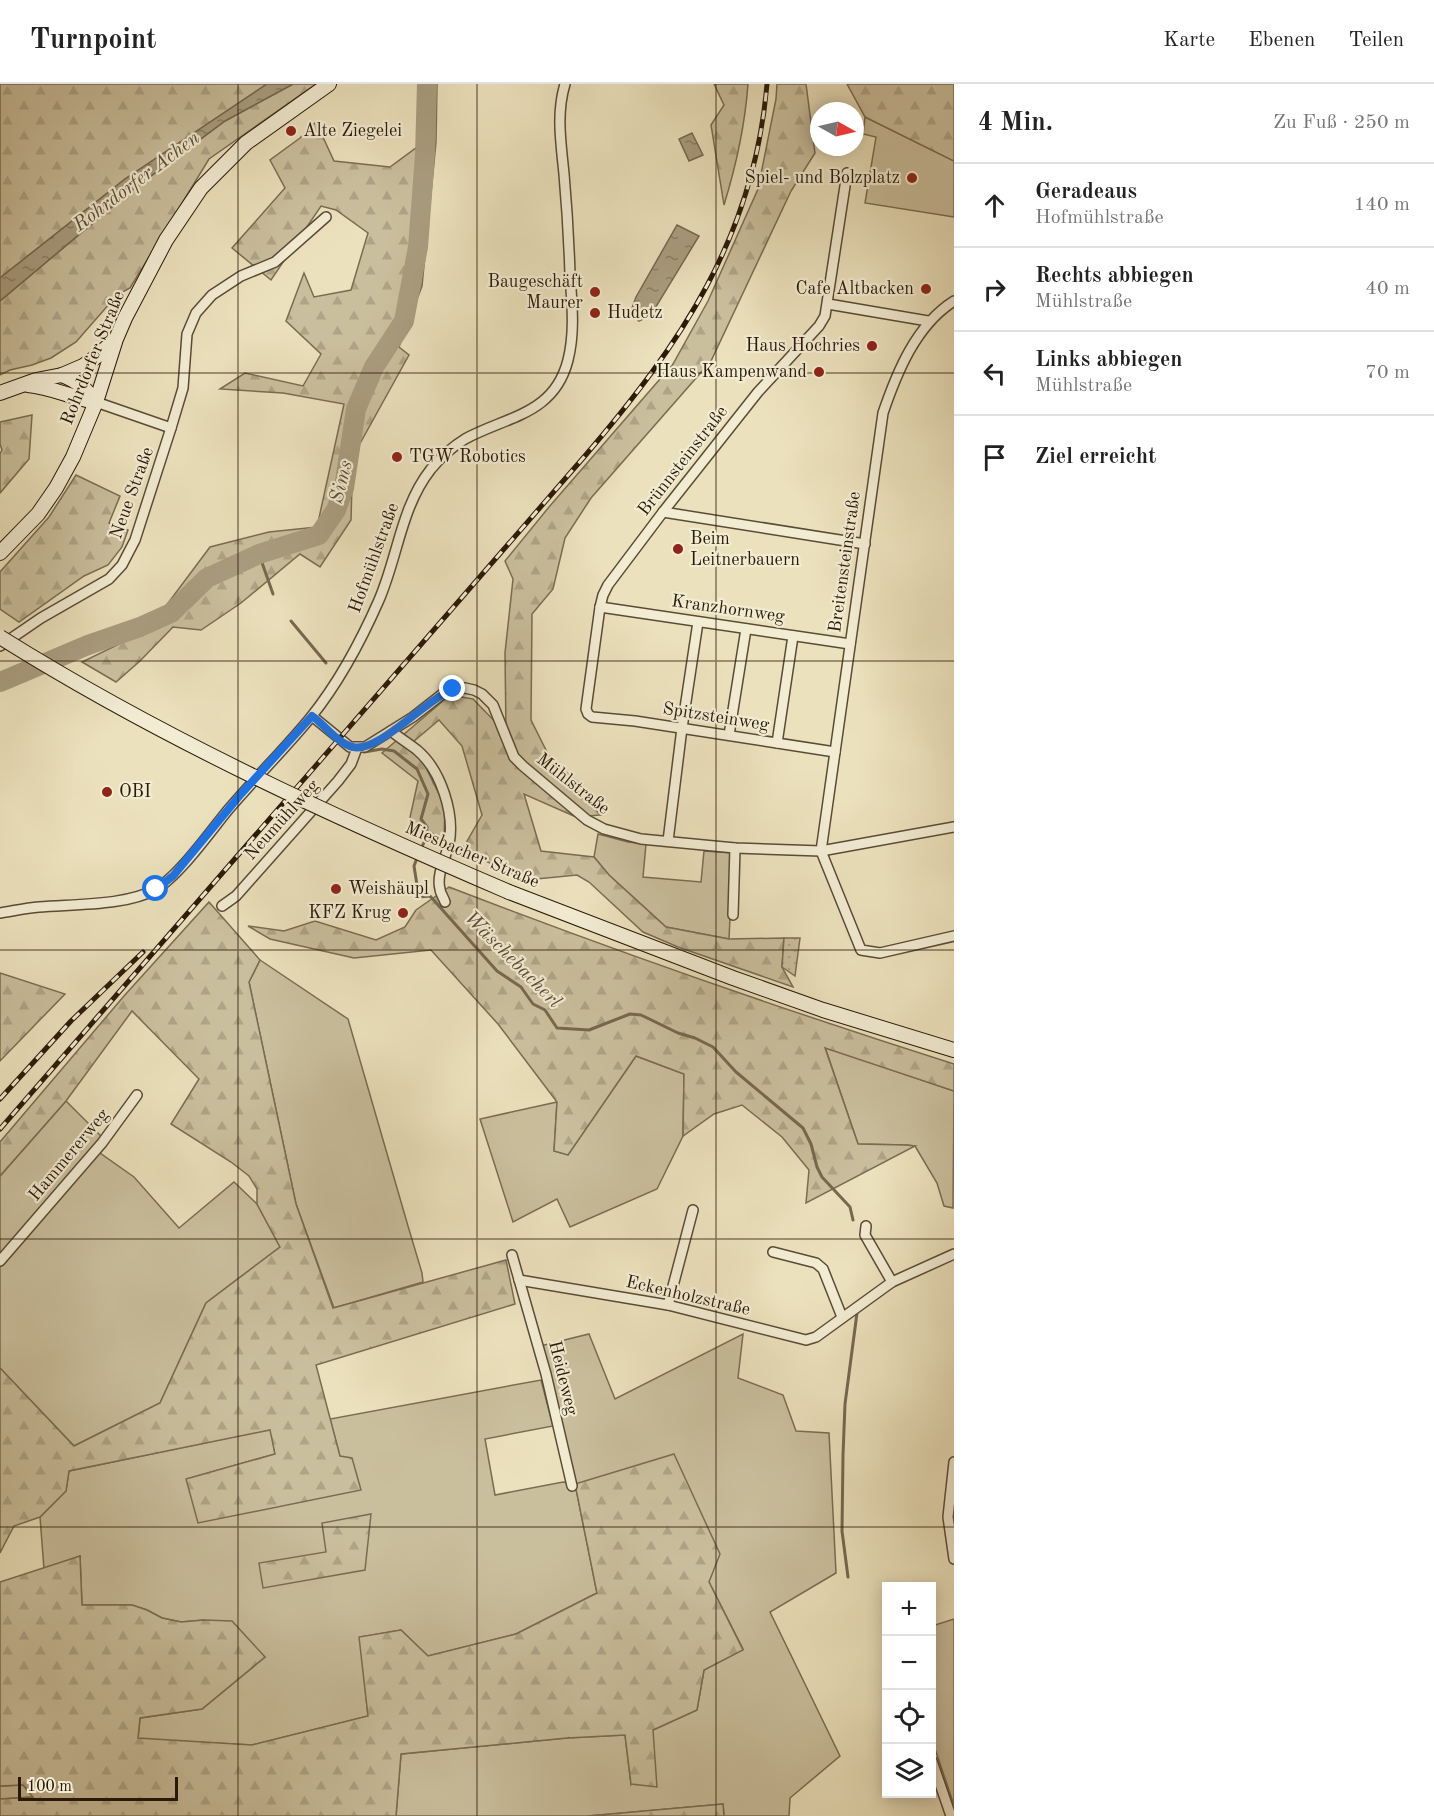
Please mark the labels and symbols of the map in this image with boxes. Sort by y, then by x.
north arrow [810,102,864,156]
place label: Alte Ziegelei [303,122,402,140]
marker: Alte Ziegelei [284,124,298,138]
water label: Rohrdorfer Achen [69,128,204,237]
place label: Spiel- und Bolzplatz [745,169,900,187]
marker: Spiel- und Bolzplatz [905,171,919,185]
place label: Baugeschäft Maurer [487,273,584,312]
place label: Cafe Altbacken [796,280,914,298]
marker: Cafe Altbacken [919,282,933,296]
marker: Baugeschäft Maurer [588,285,602,299]
street label: Rohrdorfer Straße [58,288,128,428]
place label: Hudetz [607,304,663,322]
marker: Hudetz [588,306,602,320]
place label: Haus Hochries [745,337,860,355]
marker: Haus Hochries [865,339,879,353]
place label: Haus Kampenwand [656,363,807,381]
marker: Haus Kampenwand [812,365,826,379]
street label: Brünnsteinstraße [635,403,731,519]
street label: Neue Straße [107,445,157,541]
place label: TGW Robotics [409,448,526,466]
marker: TGW Robotics [390,450,404,464]
water label: Sims [327,458,357,506]
street label: Breitensteinstraße [826,490,864,634]
street label: Hofmühlstraße [346,501,402,615]
place label: Beim Leitnerbauern [690,530,800,569]
marker: Beim Leitnerbauern [671,542,685,556]
street label: Kranzhornweg [670,592,786,626]
route end [439,675,465,701]
street label: Spitzsteinweg [661,700,771,734]
street label: Mühlstraße [533,750,613,818]
street label: Neumühlweg [241,776,323,864]
place label: OBI [119,783,151,801]
marker: OBI [100,785,114,799]
street label: Miesbacher Straße [402,819,542,891]
route start [142,875,168,901]
place label: Weishäupl [348,880,429,898]
marker: Weishäupl [329,882,343,896]
place label: KFZ Krug [308,904,391,922]
marker: KFZ Krug [396,906,410,920]
water label: Wäschebacherl [460,908,565,1013]
street label: Hammererweg [25,1105,113,1204]
street label: Eckenholzstraße [624,1273,752,1319]
street label: Heideweg [545,1339,581,1417]
scale bar [18,1774,178,1802]

